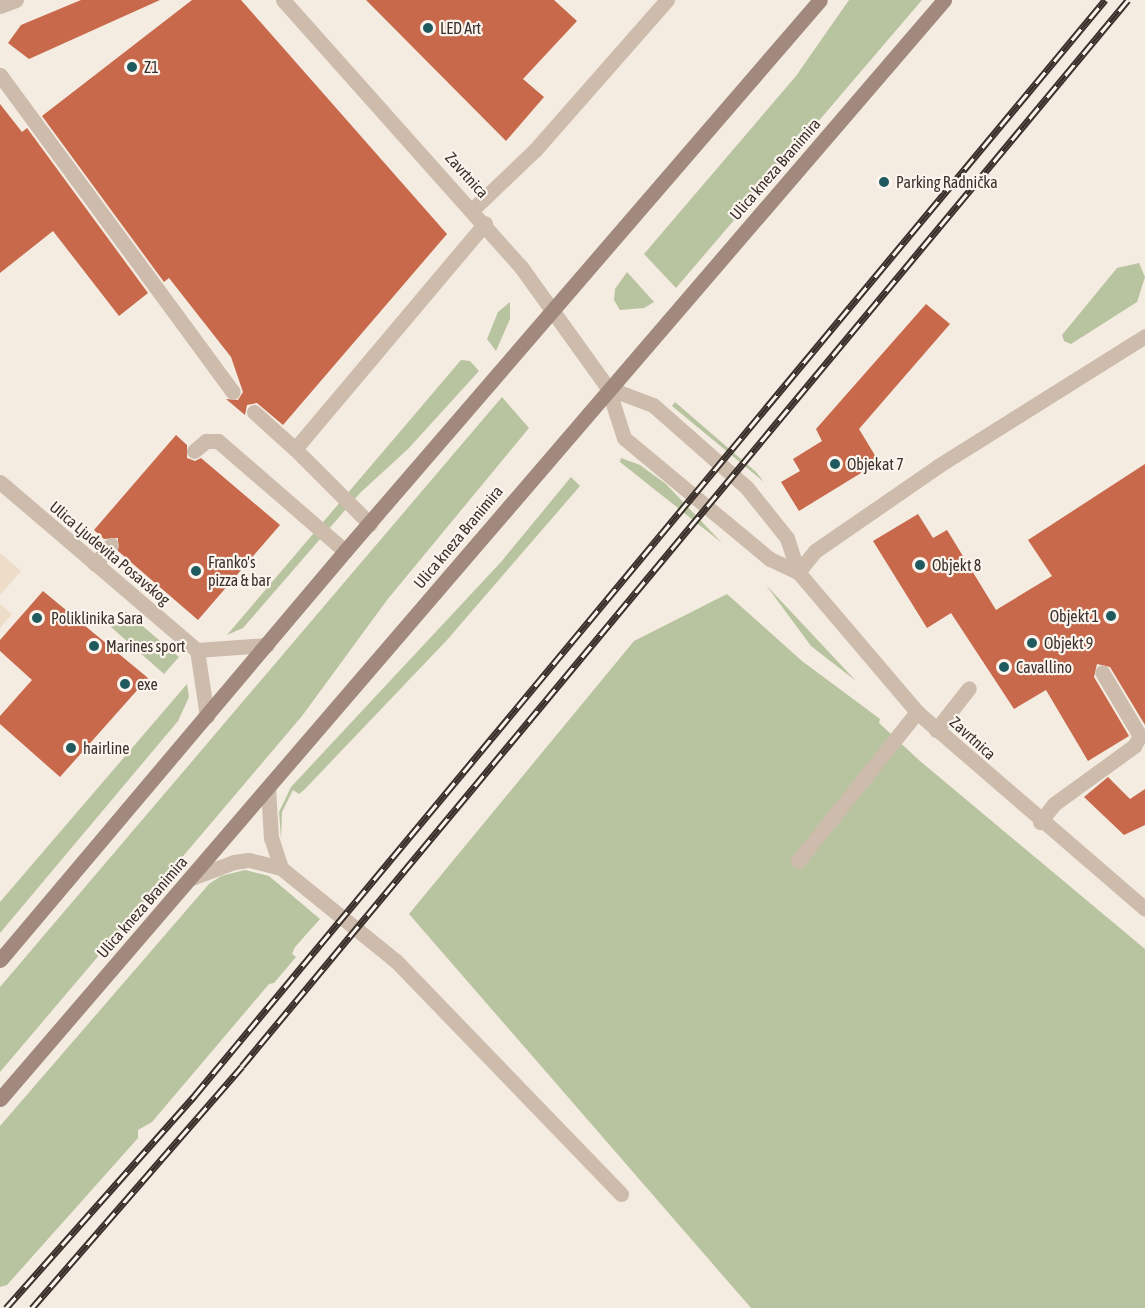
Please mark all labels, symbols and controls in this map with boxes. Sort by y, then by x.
place label: LED Art [440,18,481,38]
marker: LED Art [421,21,435,35]
place label: Z1 [144,57,159,77]
marker: Z1 [125,60,139,74]
street label: Ulica kneza Branimira [726,114,824,224]
street label: Zavrtnica [441,148,493,202]
place label: Parking Radnička [896,172,998,192]
marker: Parking Radnička [877,175,891,189]
place label: Objekat 7 [847,454,904,474]
marker: Objekat 7 [828,457,842,471]
street label: Ulica kneza Branimira [409,482,507,592]
street label: Ulica Ljudevita Posavskog [46,497,174,609]
place label: Franko's pizza & bar [208,552,271,590]
place label: Objekt 8 [932,555,981,575]
marker: Objekt 8 [913,558,927,572]
marker: Franko's pizza & bar [189,564,203,578]
place label: Objekt 1 [1050,606,1099,626]
place label: Poliklinika Sara [51,608,143,628]
marker: Poliklinika Sara [28,609,46,627]
marker: Objekt 1 [1104,609,1118,623]
place label: Objekt 9 [1044,633,1093,653]
place label: Marines sport [106,636,185,656]
marker: Objekt 9 [1025,636,1039,650]
marker: Marines sport [87,639,101,653]
place label: Cavallino [1016,657,1072,677]
marker: Cavallino [997,660,1011,674]
place label: exe [137,674,158,694]
marker: exe [118,677,132,691]
street label: Zavrtnica [946,712,1000,764]
place label: hairline [83,738,130,758]
marker: hairline [64,741,78,755]
street label: Ulica kneza Branimira [93,852,191,962]

